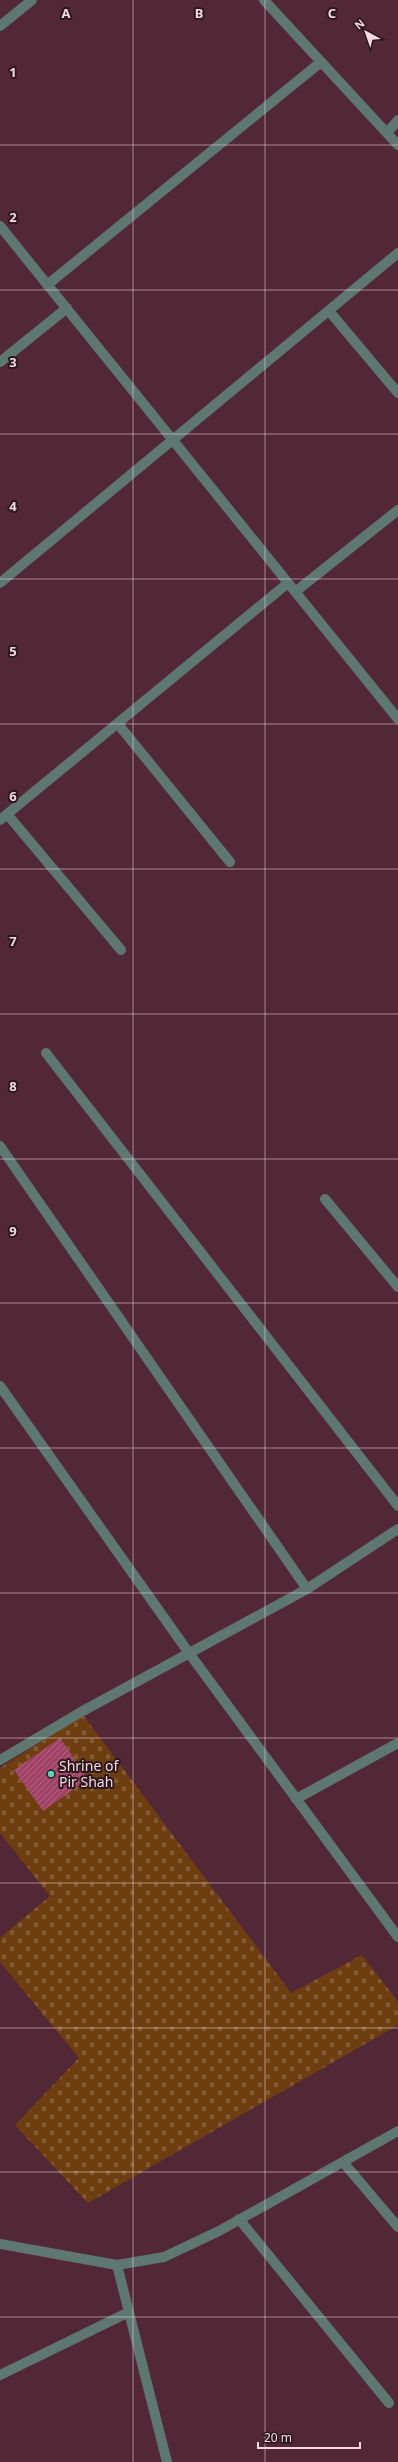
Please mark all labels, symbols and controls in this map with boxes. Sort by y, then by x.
text: A [62,4,71,22]
text: B [195,4,203,22]
text: C [328,4,336,22]
north arrow [346,12,386,52]
text: N [351,15,368,33]
text: 1 [9,63,17,81]
text: 2 [9,208,17,226]
text: 3 [9,353,17,371]
text: 4 [9,497,17,515]
text: 5 [9,642,17,660]
text: 6 [9,787,17,805]
text: 7 [9,932,17,950]
text: 8 [9,1077,17,1095]
text: 9 [9,1222,17,1240]
place label: Shrine of Pir Shah [59,1756,119,1791]
marker: Shrine of Pir Shah [46,1769,56,1779]
scale bar [258,2424,360,2450]
text: 20 m [264,2429,292,2446]

